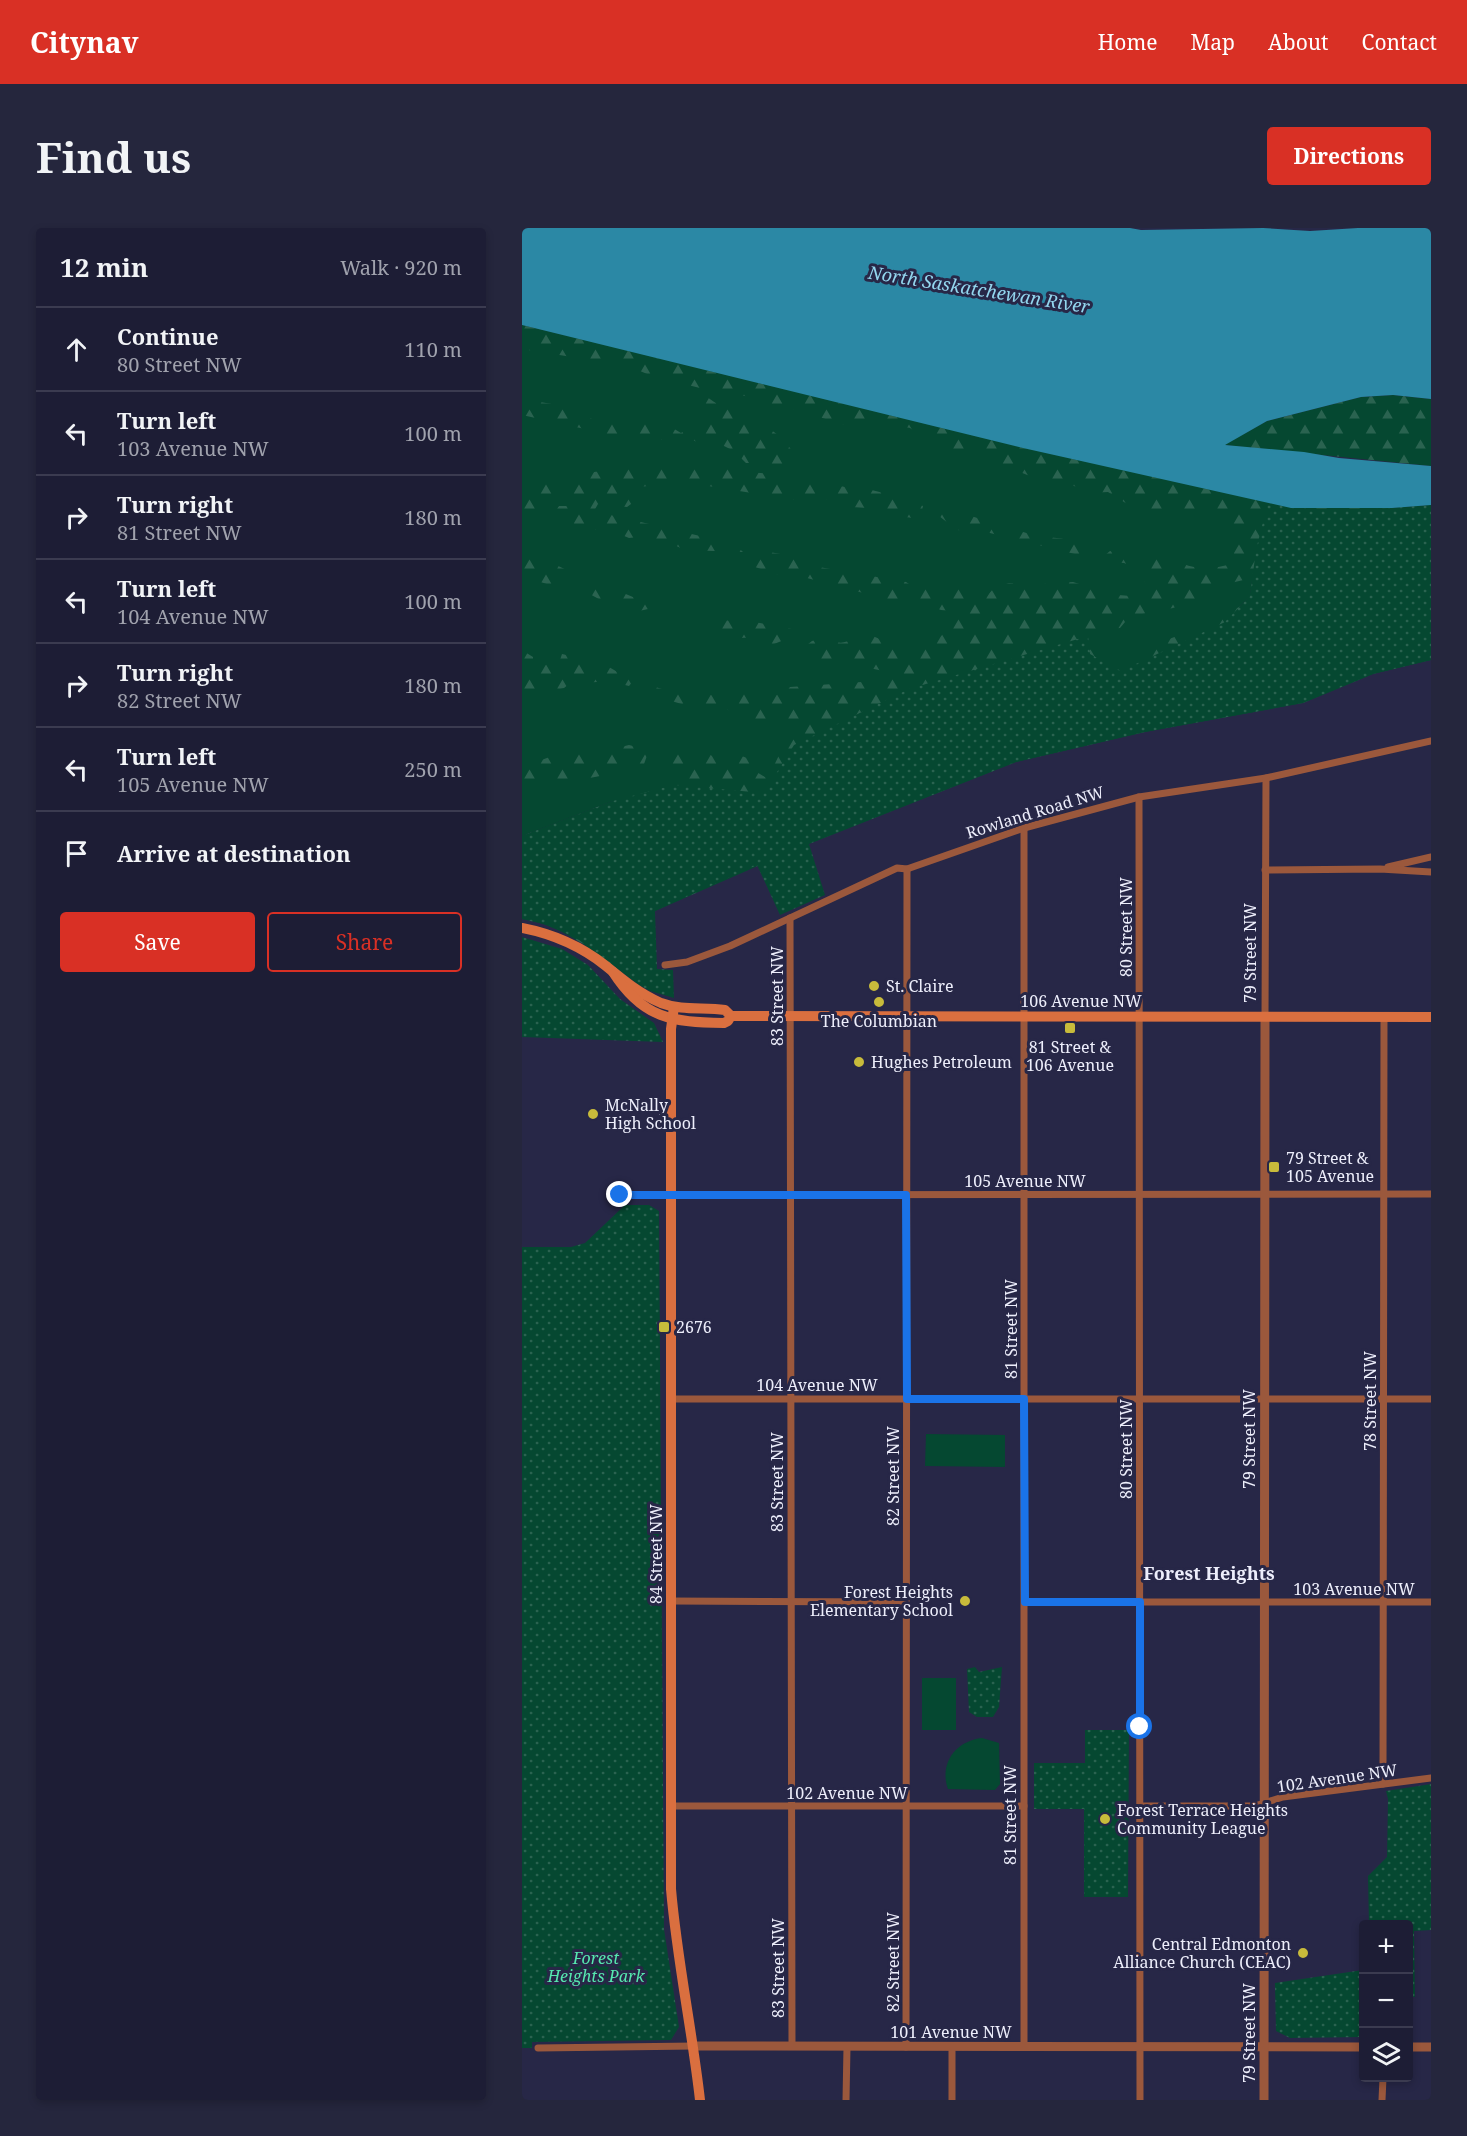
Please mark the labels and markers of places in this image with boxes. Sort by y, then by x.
place label: St. Claire [886,975,954,997]
marker: St. Claire [867,979,881,993]
marker: The Columbian [872,995,886,1009]
place label: The Columbian [821,1010,937,1032]
marker: 81 Street & 106 Avenue [1063,1021,1077,1035]
place label: 81 Street & 106 Avenue [1026,1036,1114,1076]
place label: Hughes Petroleum [871,1051,1012,1073]
marker: Hughes Petroleum [852,1055,866,1069]
place label: McNally High School [605,1094,696,1134]
marker: McNally High School [586,1107,600,1121]
place label: 79 Street & 105 Avenue [1286,1147,1374,1187]
marker: 79 Street & 105 Avenue [1267,1160,1281,1174]
place label: 2676 [676,1316,712,1338]
marker: 2676 [657,1320,671,1334]
place label: Forest Heights Elementary School [810,1581,953,1621]
marker: Forest Heights Elementary School [958,1594,972,1608]
place label: Forest Terrace Heights Community League [1117,1799,1288,1839]
marker: Forest Terrace Heights Community League [1098,1812,1112,1826]
place label: Central Edmonton Alliance Church (CEAC) [1113,1933,1291,1973]
marker: Central Edmonton Alliance Church (CEAC) [1296,1946,1310,1960]

